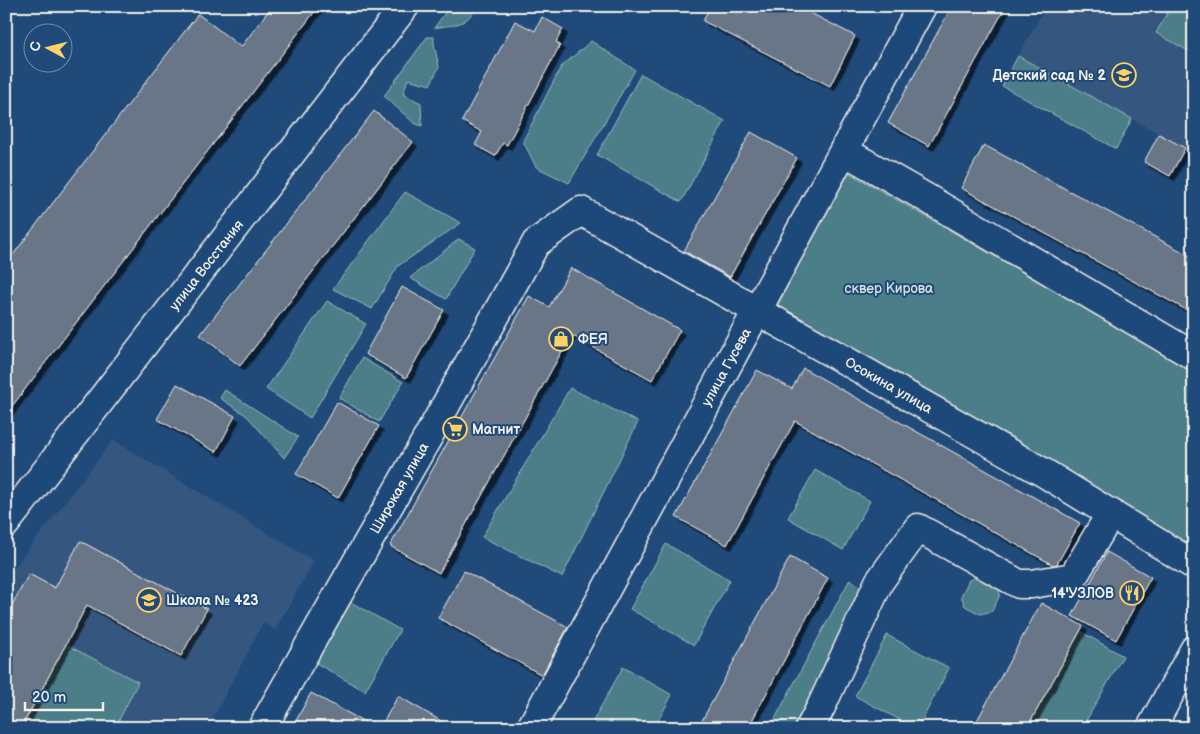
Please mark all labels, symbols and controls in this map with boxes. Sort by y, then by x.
north arrow [22,22,72,72]
text: С [27,40,45,52]
school or university icon: Детский сад № 2 [1111,62,1137,88]
place label: Детский сад № 2 [992,67,1107,84]
street label: улица Восстания [166,216,247,314]
park label: сквер Кирова [845,280,934,297]
street label: улица Гусева [698,324,755,409]
shop icon: ФЕЯ [548,326,574,352]
place label: ФЕЯ [578,331,608,348]
street label: Осокина улица [842,354,936,418]
supermarket icon: Магнит [442,416,468,442]
place label: Магнит [472,421,520,438]
street label: Широкая улица [366,439,433,537]
restaurant icon: 14'УЗЛОВ [1119,580,1145,606]
place label: 14'УЗЛОВ [1051,585,1114,602]
school or university icon: Школа № 423 [136,587,162,613]
place label: Школа № 423 [166,592,258,609]
scale bar [25,679,102,711]
text: 20 m [32,688,66,707]

